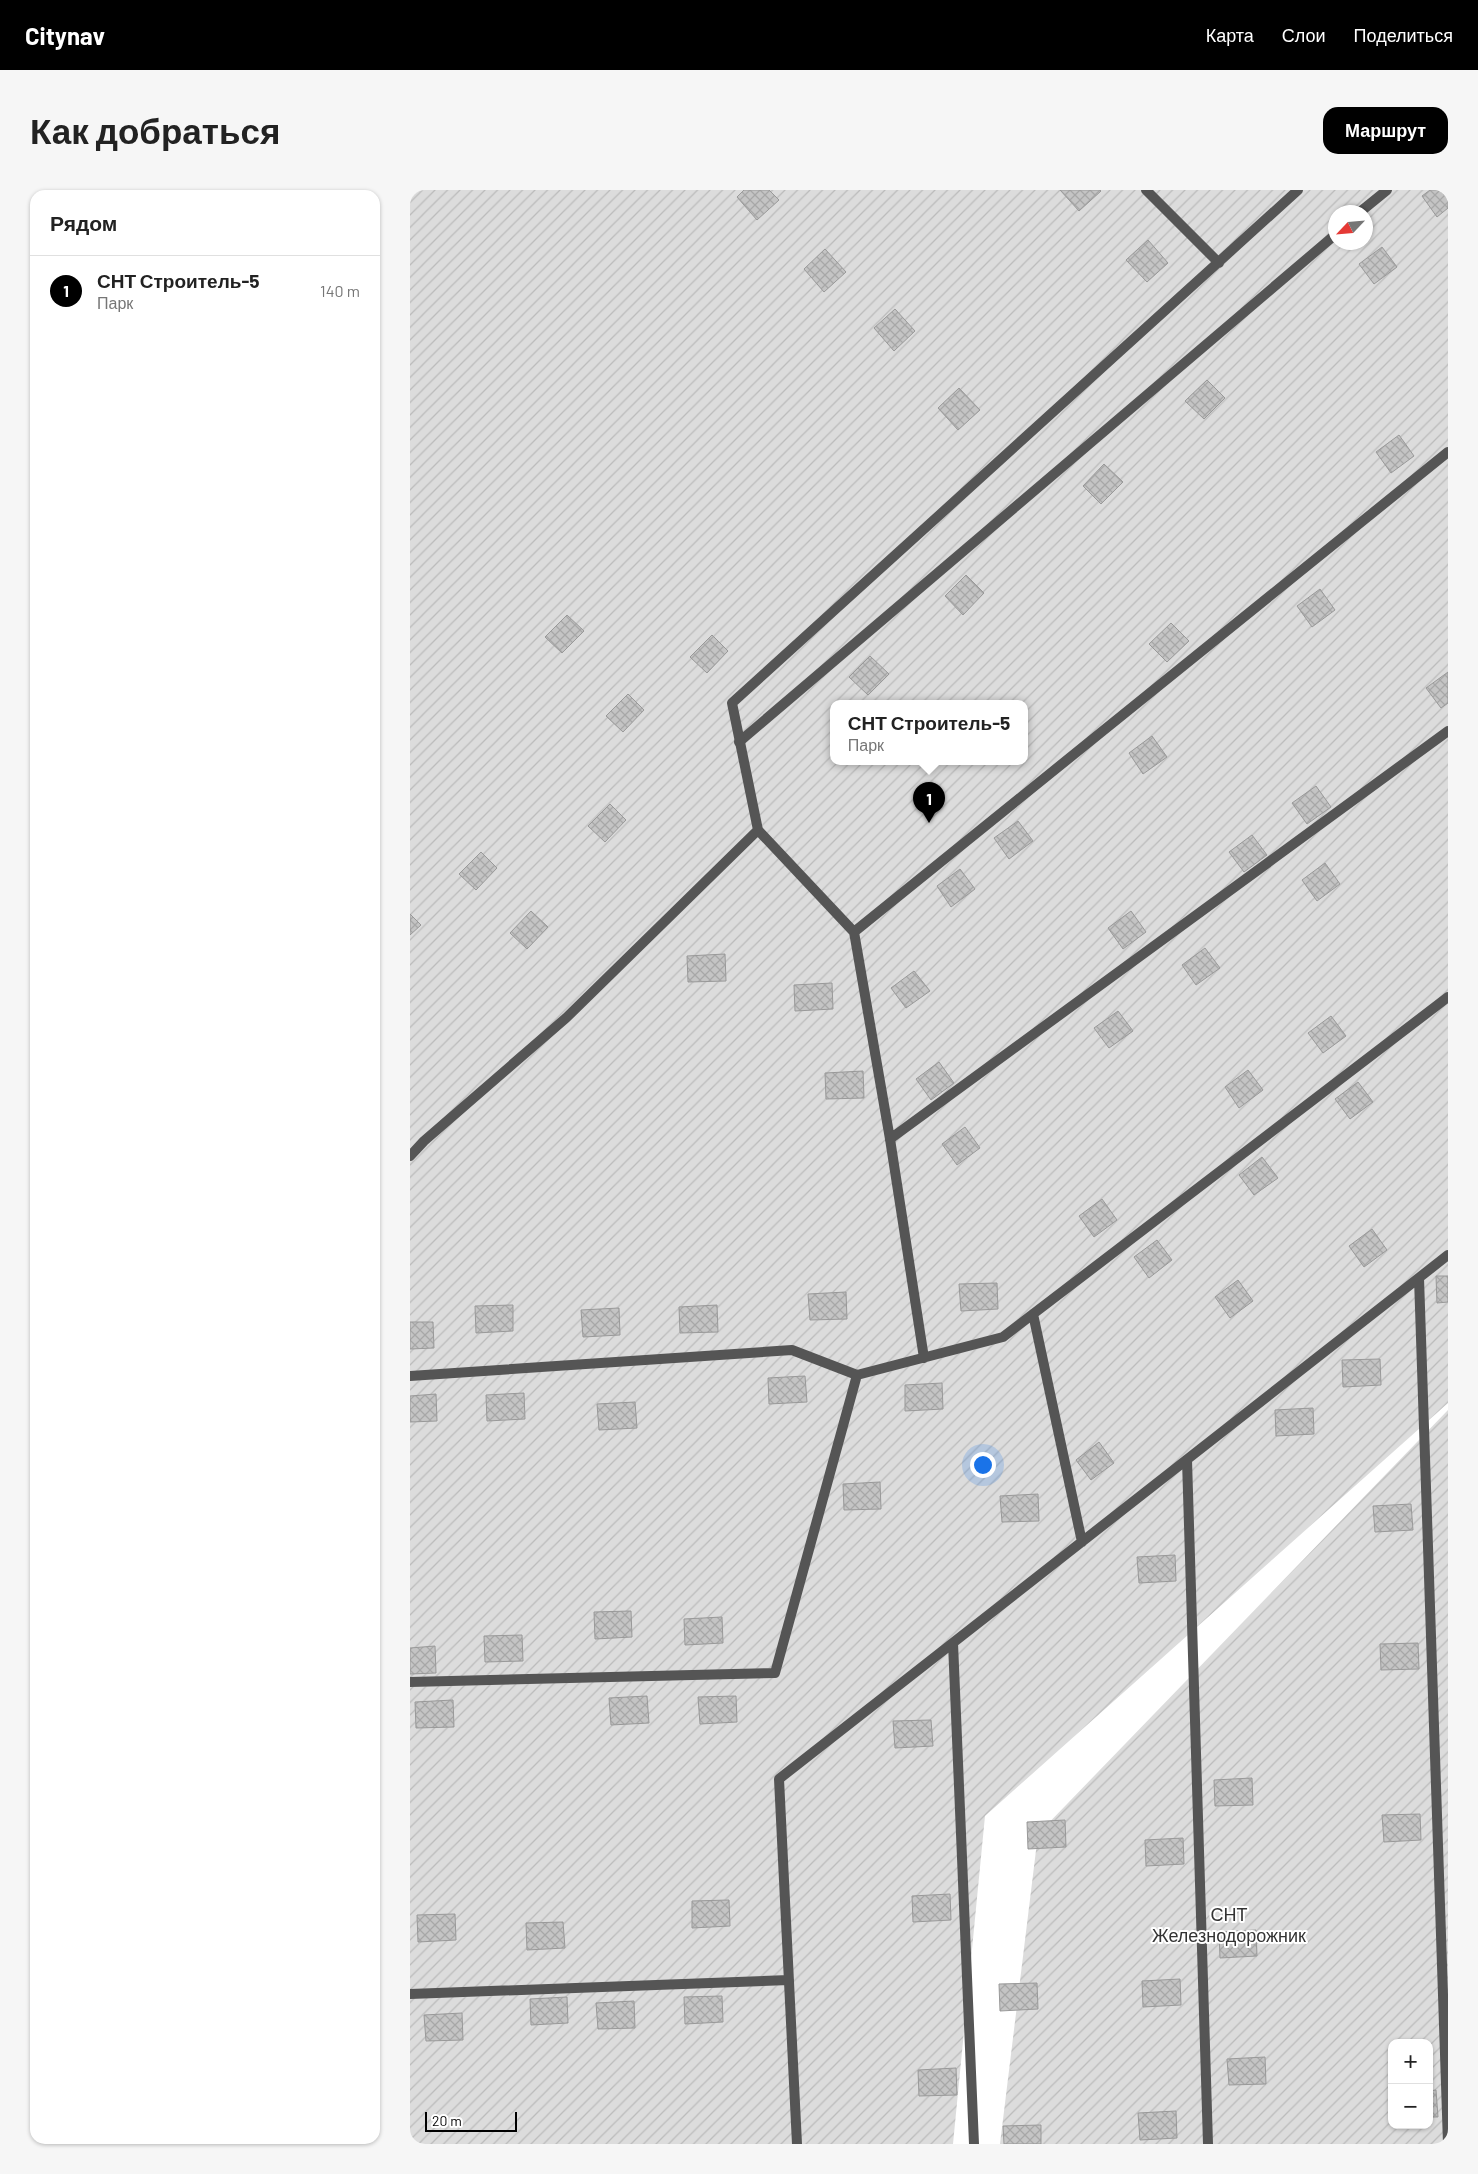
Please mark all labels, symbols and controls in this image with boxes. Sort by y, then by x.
text: Citynav [25,21,105,50]
text: Карта [1206,24,1254,46]
text: Слои [1282,24,1326,46]
text: Поделиться [1354,24,1453,46]
button: Маршрут [1323,107,1448,154]
text: Как добраться [30,109,280,151]
north arrow [1328,205,1373,250]
text: Рядом [50,210,117,235]
text: СНТ Строитель-5 [97,269,259,292]
text: 1 [63,281,69,300]
text: 140 m [320,281,360,300]
text: Парк [97,293,133,312]
popup [830,700,1028,765]
text: СНТ Строитель-5 [848,711,1010,734]
text: Парк [848,735,884,754]
pin: 1 [913,782,945,823]
your location [970,1452,996,1478]
park label: СНТ Железнодорожник [1152,1903,1306,1946]
map controls [1388,2039,1433,2129]
button: + [1388,2039,1433,2084]
button: − [1388,2084,1433,2129]
scale bar [425,2109,518,2132]
text: 20 m [432,2112,462,2129]

